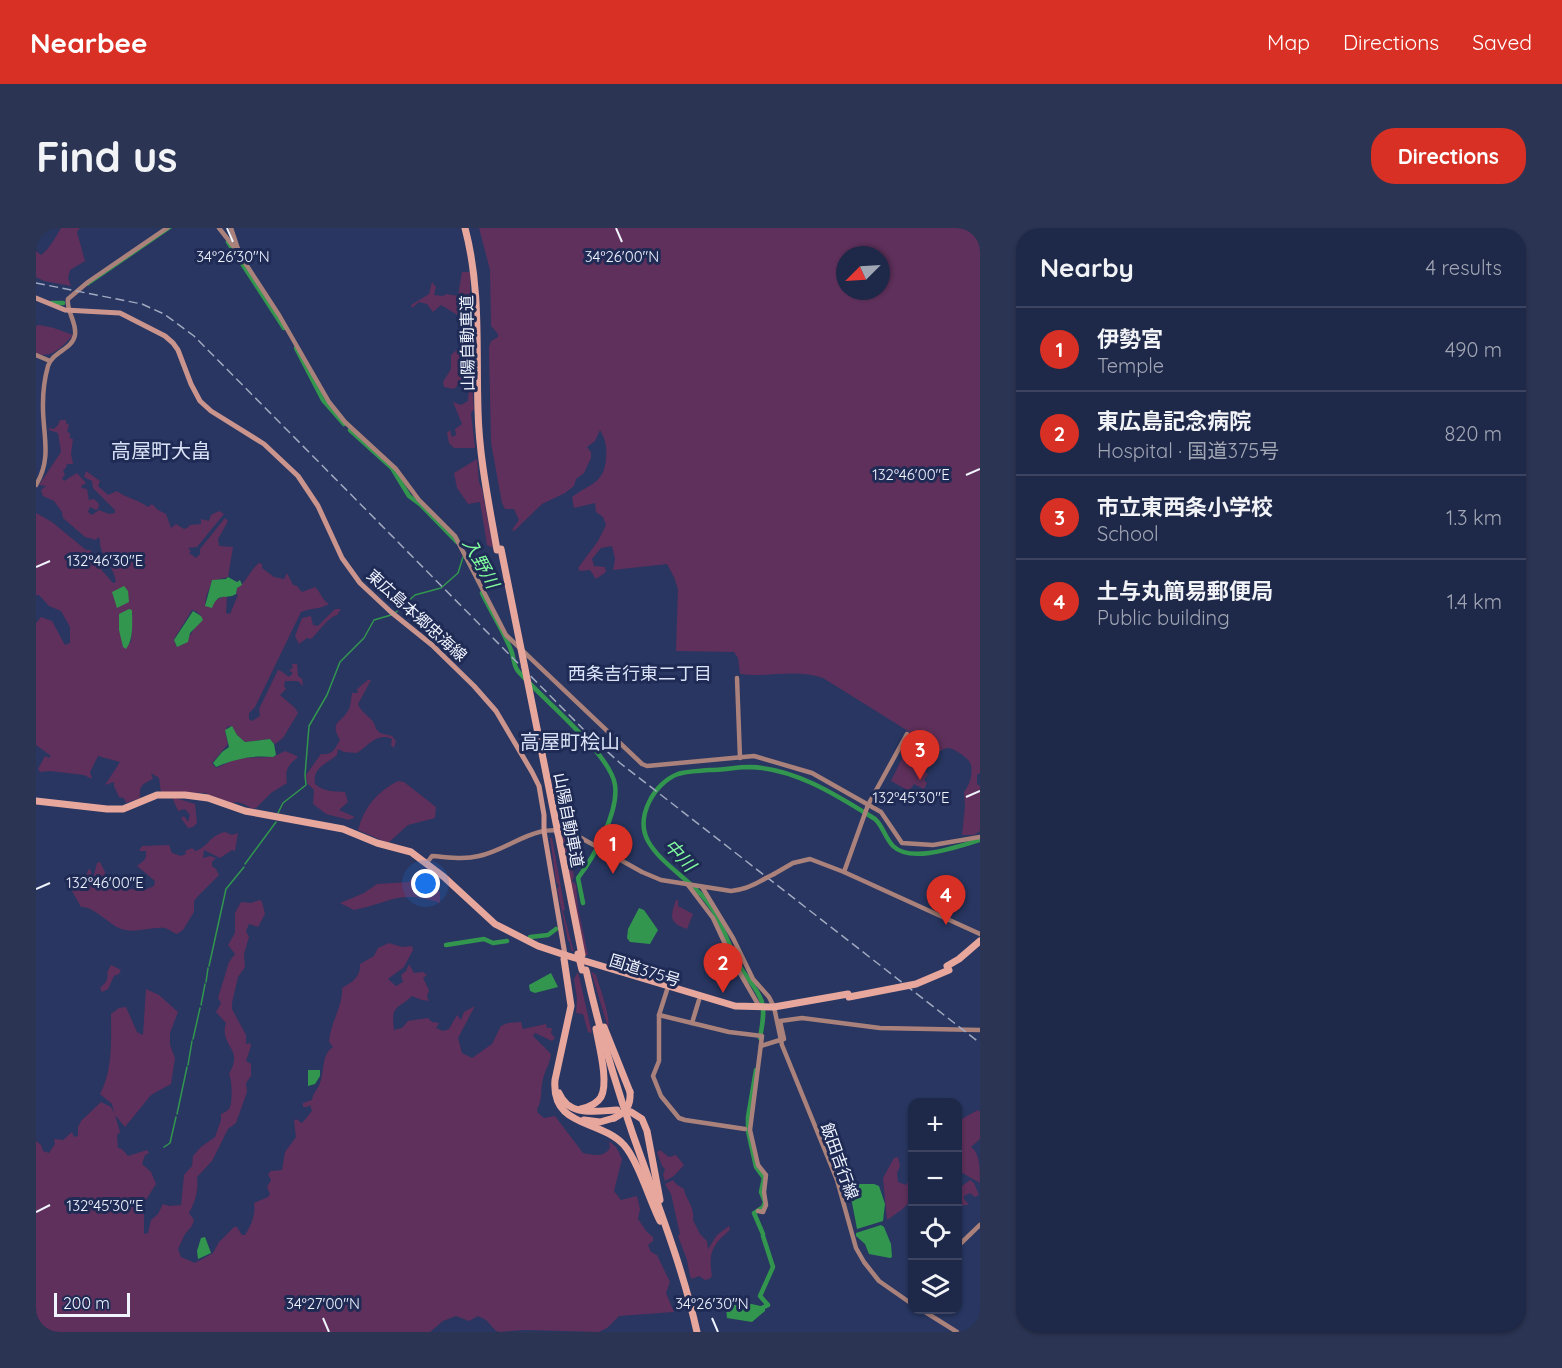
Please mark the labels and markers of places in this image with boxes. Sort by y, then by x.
pin: 3 [900,730,940,780]
pin: 1 [594,824,632,874]
pin: 4 [926,876,966,925]
pin: 2 [704,944,742,993]

